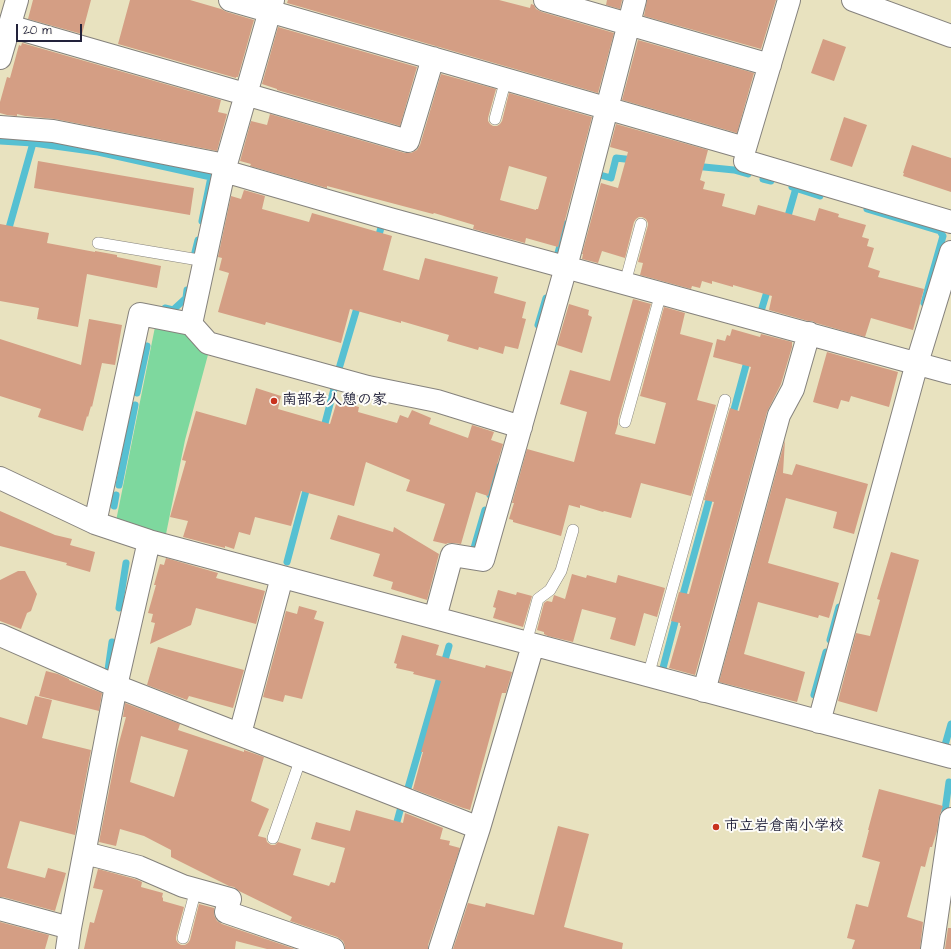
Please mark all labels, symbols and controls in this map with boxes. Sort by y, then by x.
scale bar [18,16,84,42]
text: 20 m [23,22,52,39]
place label: 南部老人憩の家 [282,392,387,410]
marker: 南部老人憩の家 [269,396,279,406]
place label: 市立岩倉南小学校 [724,818,844,836]
marker: 市立岩倉南小学校 [711,822,721,832]

